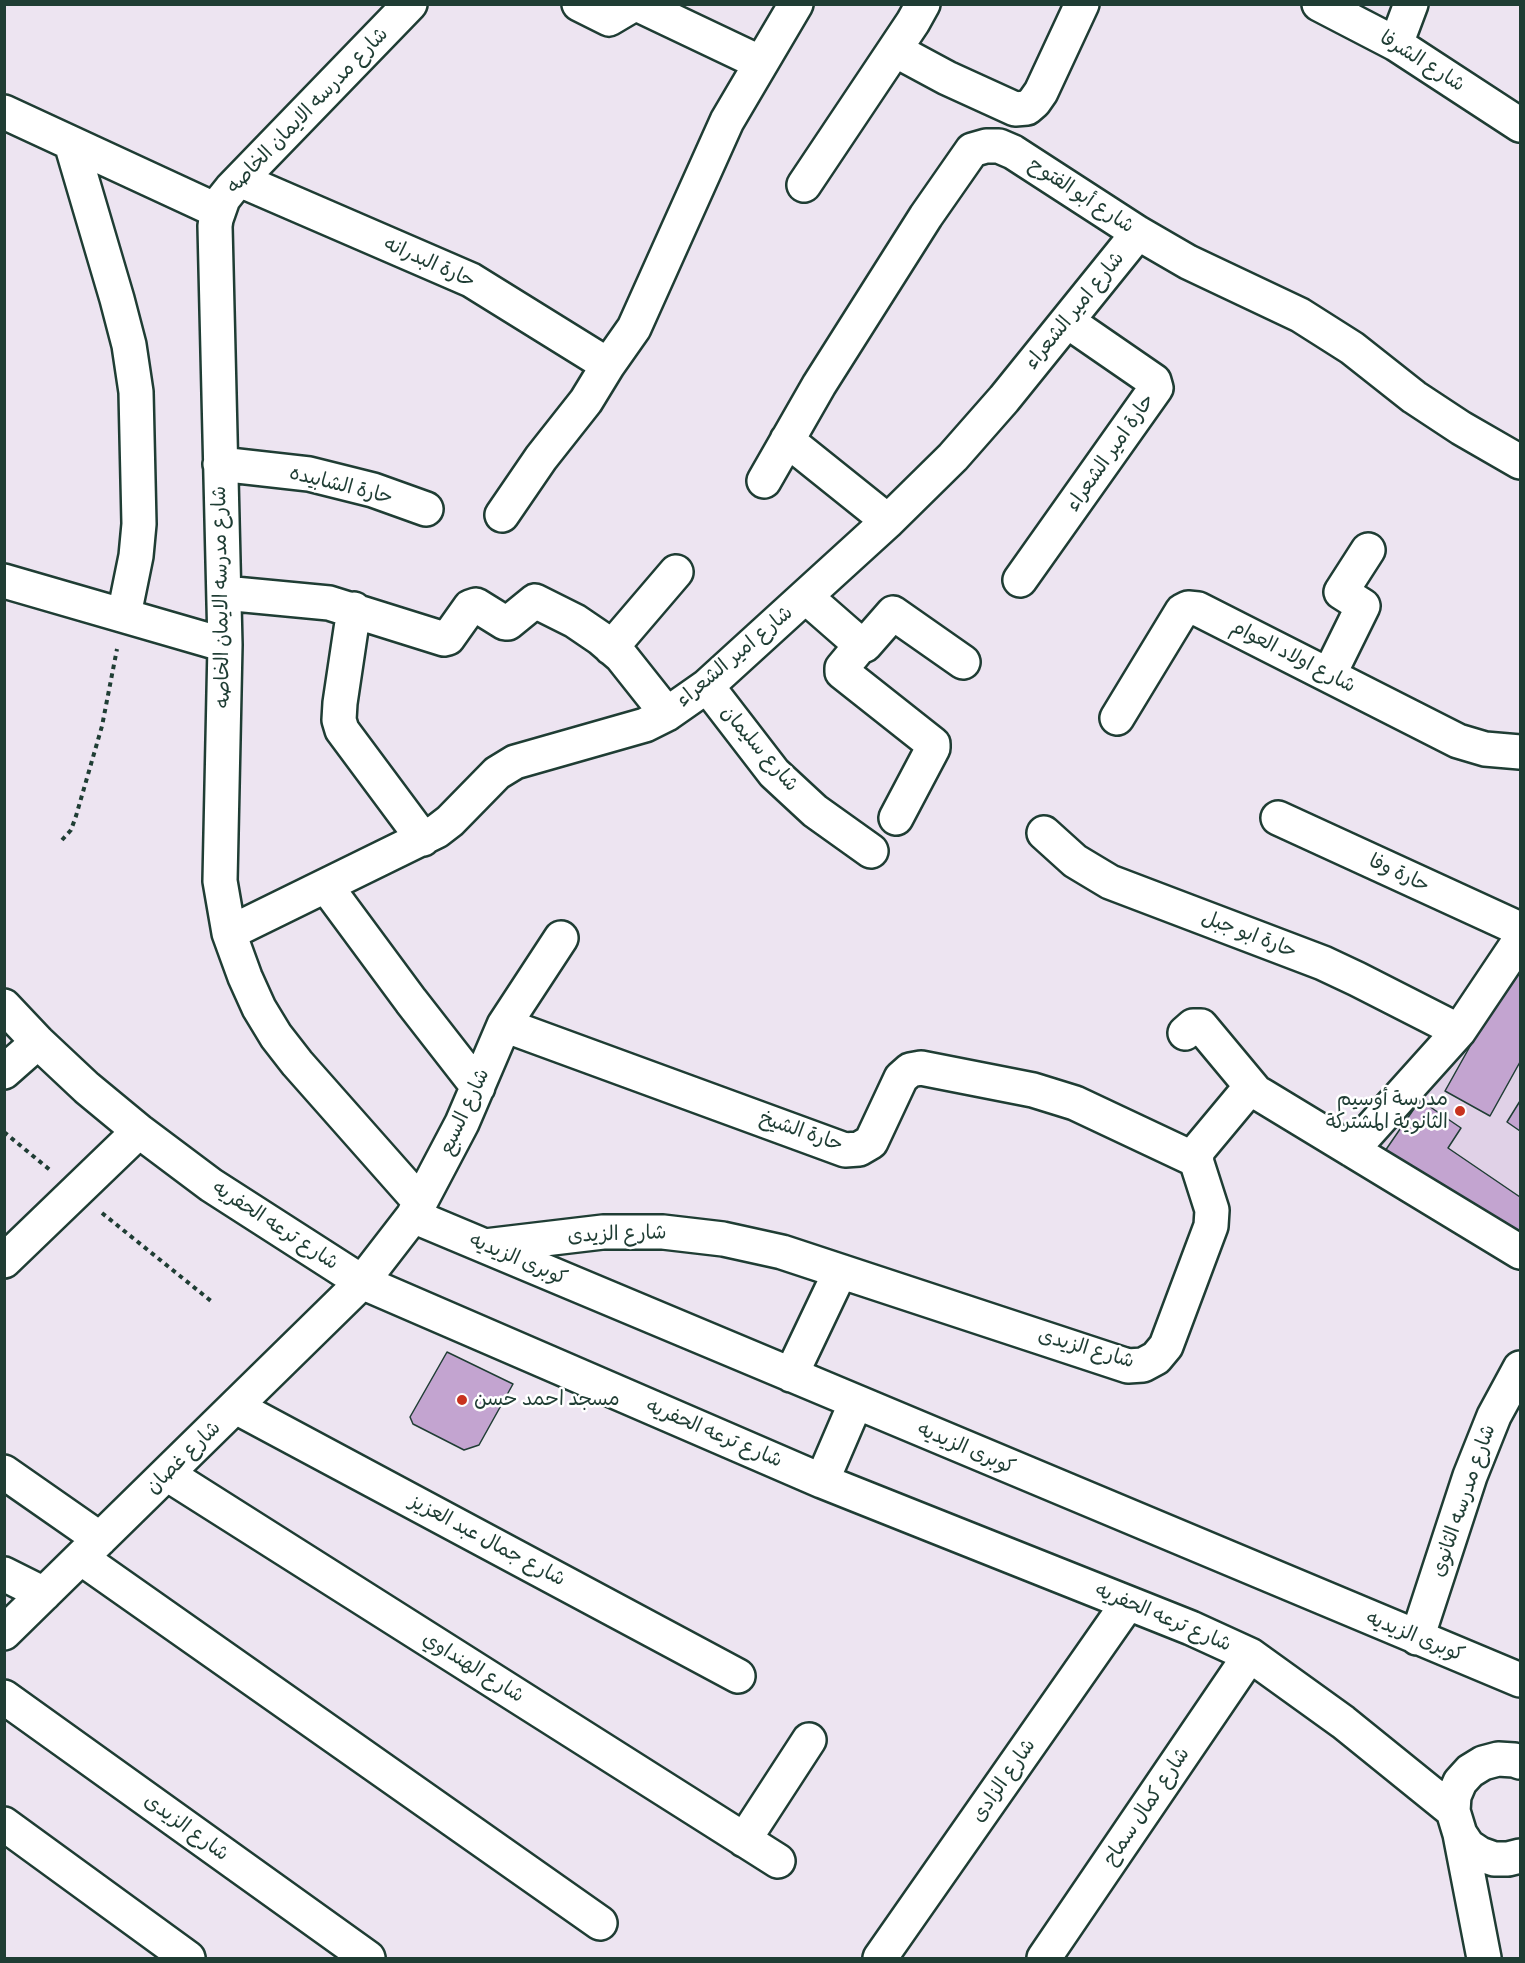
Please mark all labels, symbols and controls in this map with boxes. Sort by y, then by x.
street label: شارع مدرسه الايمان الخاصه [222,23,394,199]
street label: شارع الشرفا [1375,26,1469,98]
street label: شارع أبو الفتوح [1024,153,1138,239]
street label: حارة البدرانه [379,232,479,294]
street label: شارع امير الشعراء [1020,247,1130,375]
street label: حارة امير الشعراء [1062,390,1160,516]
street label: حارة الشابيده [287,462,395,510]
street label: شارع مدرسه الايمان الخاصه [208,486,236,708]
street label: شارع امير الشعراء [672,601,798,713]
street label: شارع اولاد العوام [1227,615,1359,699]
street label: شارع سليمان [715,701,803,797]
street label: حارة وفا [1365,850,1433,898]
street label: حارة ابو جبل [1198,906,1300,964]
street label: شارع السبع [435,1065,495,1159]
place label: مدرسة أوسيم الثانوية المشتركة [1326,1088,1448,1135]
marker: مدرسة أوسيم الثانوية المشتركة [1453,1104,1467,1118]
street label: حارة الشيخ [756,1107,846,1157]
street label: شارع ترعه الحفريه [207,1176,343,1276]
street label: شارع الزيدى [567,1221,667,1249]
street label: كوبرى الزيديه [465,1229,571,1291]
street label: شارع الزيدى [1035,1324,1137,1374]
place label: مسجد احمد حسن [474,1388,620,1412]
marker: مسجد احمد حسن [455,1393,469,1407]
street label: شارع ترعه الحفريه [642,1395,786,1473]
street label: شارع غصان [142,1417,226,1499]
street label: كوبرى الزيديه [913,1418,1019,1480]
street label: شارع مدرسه الثانوى [1427,1422,1501,1580]
street label: شارع جمال عبد العزيز [405,1490,569,1592]
street label: شارع ترعه الحفريه [1091,1579,1235,1657]
street label: كوبرى الزيديه [1362,1606,1468,1668]
street label: شارع الهنداوي [418,1627,528,1709]
street label: شارع الزادى [967,1735,1041,1827]
street label: شارع كمال سماح [1099,1743,1195,1871]
street label: شارع الزيدى [139,1789,233,1867]

